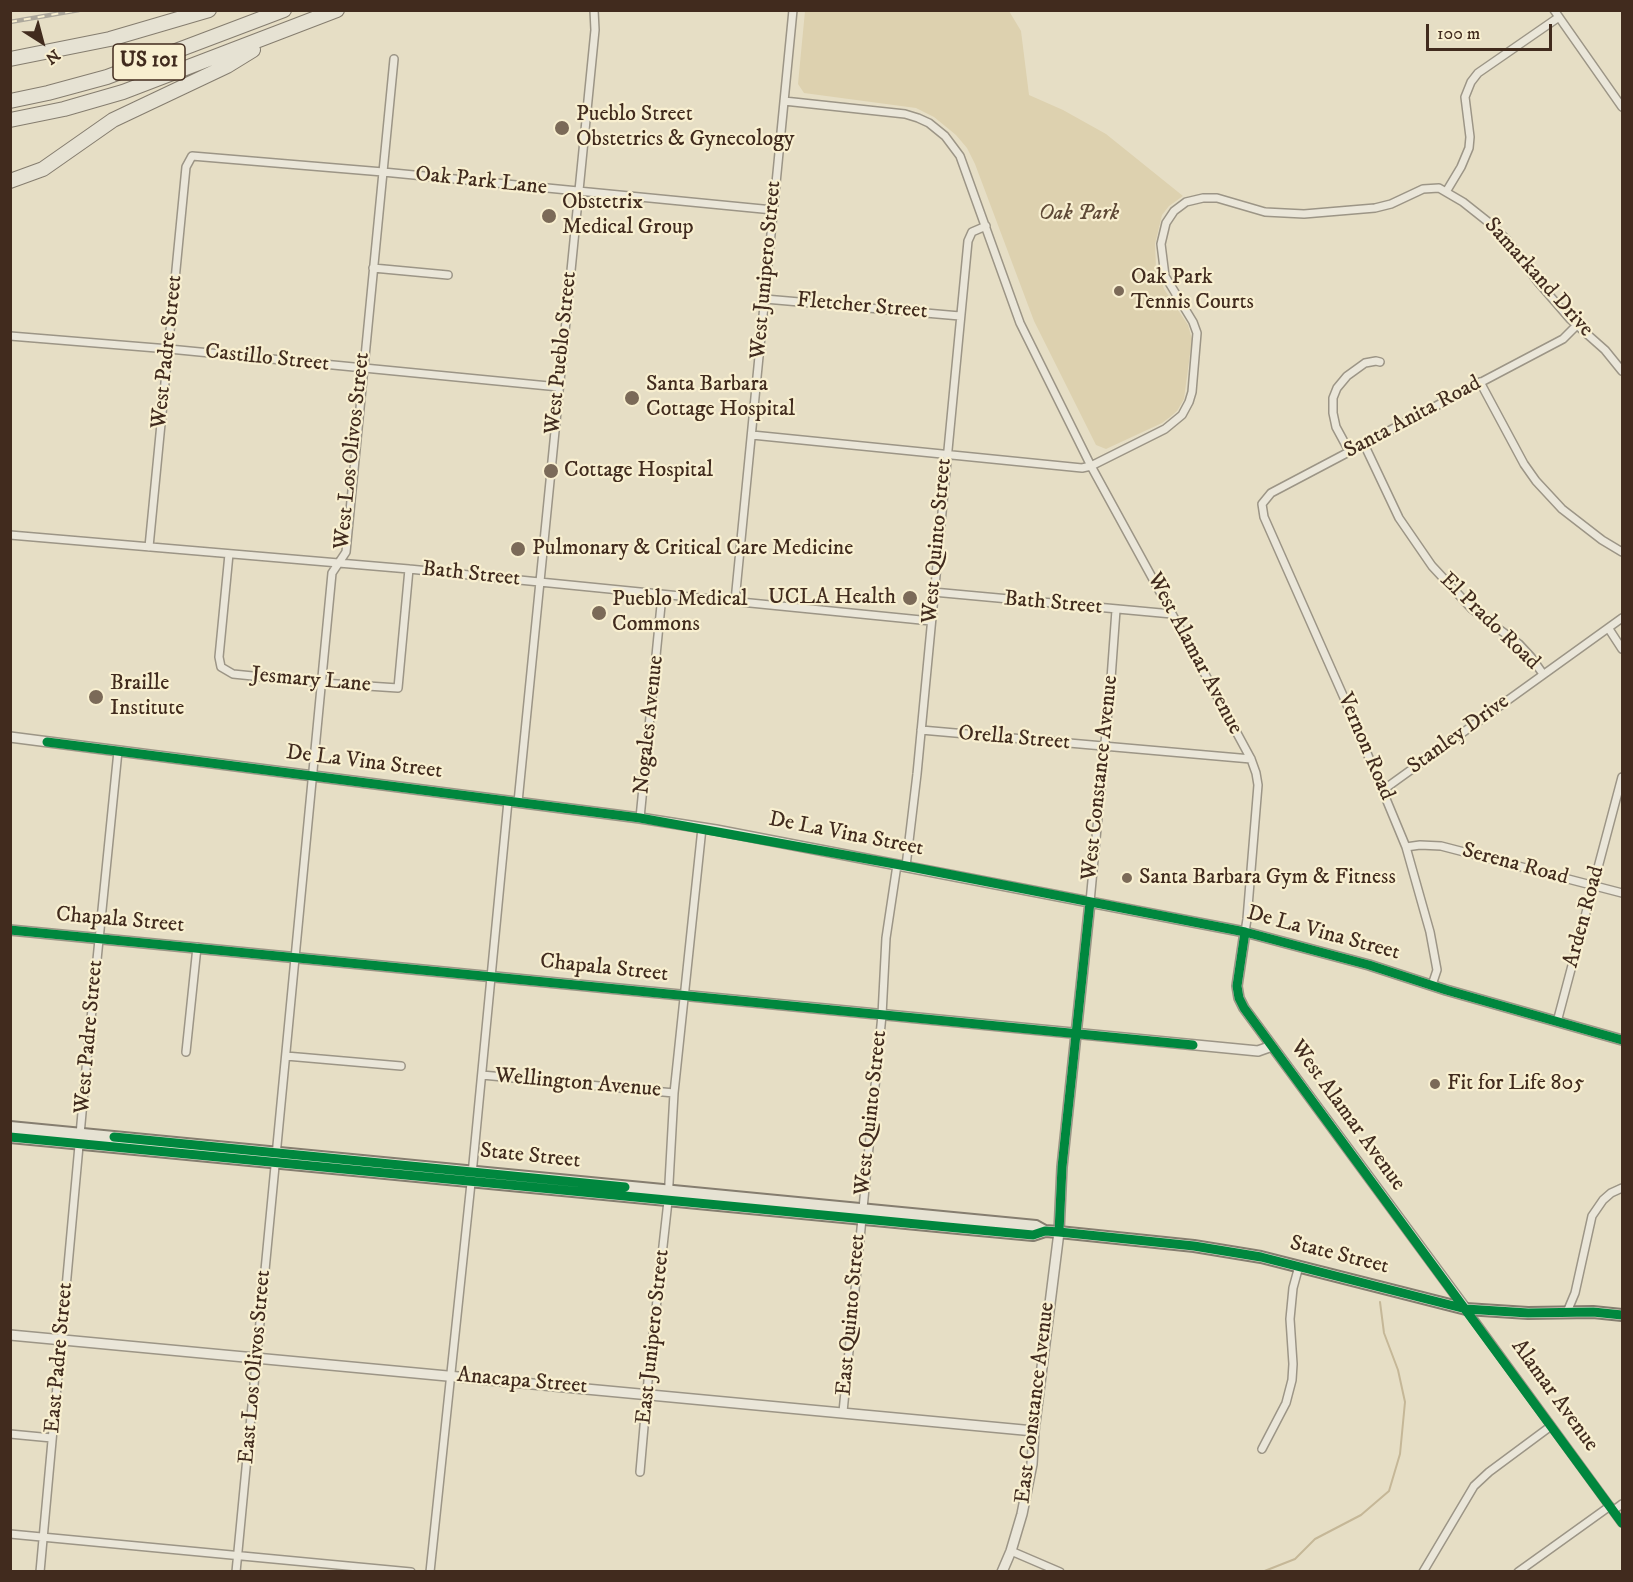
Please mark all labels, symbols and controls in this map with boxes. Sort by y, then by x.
north arrow [12,12,72,72]
scale bar [1429,12,1555,50]
text: 100 m [1437,23,1480,45]
road number: US 101 [113,44,185,80]
text: N [41,45,64,69]
place label: Pueblo Street Obstetrics & Gynecology [576,102,795,154]
marker: Pueblo Street Obstetrics & Gynecology [553,119,571,137]
street label: Oak Park Lane [414,162,548,202]
street label: West Junipero Street [746,180,788,360]
place label: Obstetrix Medical Group [562,190,694,242]
park label: Oak Park [1039,201,1119,227]
marker: Obstetrix Medical Group [540,207,558,225]
street label: Samarkand Drive [1478,213,1598,343]
place label: Oak Park Tennis Courts [1131,265,1254,316]
street label: West Pueblo Street [540,270,584,436]
street label: West Padre Street [147,274,189,430]
marker: Oak Park Tennis Courts [1112,284,1126,298]
street label: Fletcher Street [796,288,928,326]
street label: Castillo Street [204,339,330,379]
street label: West Los Olivos Street [330,351,376,551]
street label: Santa Anita Road [1340,371,1486,465]
place label: Santa Barbara Cottage Hospital [646,372,795,424]
marker: Santa Barbara Cottage Hospital [623,389,641,407]
street label: West Quinto Street [918,457,958,625]
place label: Cottage Hospital [564,458,713,484]
marker: Cottage Hospital [542,462,560,480]
place label: Pulmonary & Critical Care Medicine [532,536,853,562]
marker: Pulmonary & Critical Care Medicine [509,540,527,558]
street label: Bath Street [421,557,521,593]
street label: El Prado Road [1433,568,1545,676]
street label: West Alamar Avenue [1140,569,1248,739]
place label: UCLA Health [768,585,896,611]
place label: Pueblo Medical Commons [612,587,748,638]
street label: Bath Street [1003,587,1103,621]
marker: UCLA Health [901,589,919,607]
marker: Pueblo Medical Commons [590,604,608,622]
street label: Nogales Avenue [630,654,670,796]
street label: Jesmary Lane [250,663,372,699]
place label: Braille Institute [110,671,184,722]
street label: West Constance Avenue [1077,674,1125,882]
marker: Braille Institute [87,688,105,706]
street label: Vernon Road [1331,689,1399,805]
street label: Stanley Drive [1403,689,1515,781]
street label: Orella Street [957,721,1071,757]
street label: De La Vina Street [284,740,444,786]
street label: De La Vina Street [766,807,926,863]
street label: Serena Road [1459,838,1571,892]
street label: Arden Road [1559,863,1611,971]
place label: Santa Barbara Gym & Fitness [1139,865,1396,891]
marker: Santa Barbara Gym & Fitness [1120,871,1134,885]
street label: De La Vina Street [1244,901,1402,967]
street label: Chapala Street [55,902,185,940]
street label: Chapala Street [539,949,669,989]
street label: West Padre Street [70,959,110,1115]
street label: West Quinto Street [850,1029,894,1197]
street label: West Alamar Avenue [1284,1036,1410,1196]
street label: Wellington Avenue [494,1064,662,1104]
place label: Fit for Life 805 [1447,1071,1584,1097]
marker: Fit for Life 805 [1428,1077,1442,1091]
street label: State Street [478,1139,582,1175]
street label: State Street [1287,1231,1391,1281]
street label: East Quinto Street [832,1233,872,1397]
street label: East Junipero Street [632,1248,676,1426]
street label: East Los Olivos Street [234,1269,278,1465]
street label: East Padre Street [40,1282,80,1434]
street label: East Constance Avenue [1011,1301,1061,1505]
street label: Alamar Avenue [1504,1335,1604,1457]
street label: Anacapa Street [456,1363,588,1401]

